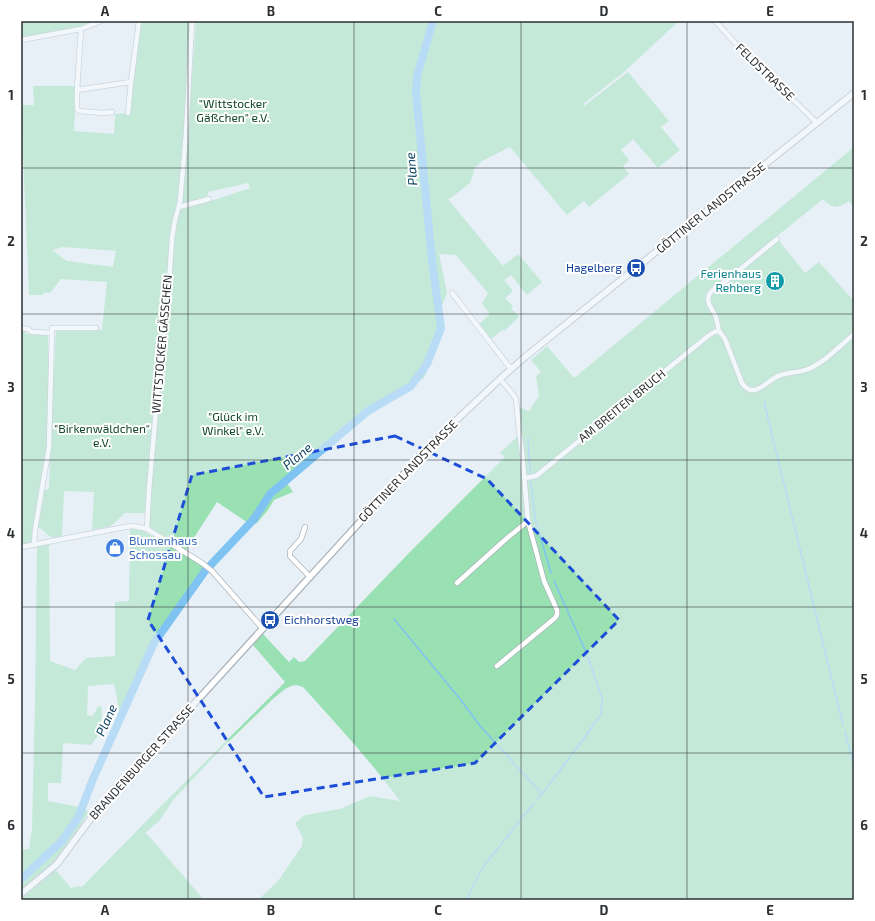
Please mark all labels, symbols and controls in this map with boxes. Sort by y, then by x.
text: A [101,3,110,19]
text: B [267,3,275,19]
text: C [434,3,442,19]
text: D [600,3,609,19]
text: E [766,3,774,19]
street label: FELDSTRASSE [733,40,798,103]
text: 1 [8,87,14,103]
text: 1 [861,87,867,103]
park label: "Wittstocker Gäßchen" e.V. [196,96,270,124]
water label: Plane [402,152,420,186]
street label: GÖTTINER LANDSTRASSE [653,159,768,256]
text: 2 [7,233,15,249]
text: 2 [860,233,868,249]
bus stop icon: Hagelberg [625,257,647,279]
place label: Hagelberg [566,260,622,274]
place label: Ferienhaus Rehberg [701,266,761,294]
building icon: Ferienhaus Rehberg [764,270,786,292]
street label: WITTSTOCKER GÄSSCHEN [148,274,174,414]
street label: AM BREITEN BRUCH [575,366,668,445]
text: 3 [7,379,15,395]
text: 3 [860,379,868,395]
park label: "Glück im Winkel" e.V. [202,409,264,437]
street label: GÖTTINER LANDSTRASSE [355,416,460,524]
park label: "Birkenwäldchen" e.V. [54,421,150,449]
water label: Plane [279,439,315,473]
text: 4 [7,525,15,541]
text: 4 [860,525,868,541]
place label: Blumenhaus Schossau [129,533,197,561]
shop icon: Blumenhaus Schossau [104,537,126,559]
bus stop icon: Eichhorstweg [259,609,281,631]
place label: Eichhorstweg [284,612,359,626]
text: 5 [7,671,15,687]
text: 5 [860,671,868,687]
street label: BRANDENBURGER STRASSE [86,701,197,822]
water label: Plane [92,701,120,739]
text: 6 [7,817,15,833]
text: 6 [860,817,868,833]
text: A [101,902,110,918]
text: B [267,902,275,918]
text: C [434,902,442,918]
text: D [600,902,609,918]
text: E [766,902,774,918]

